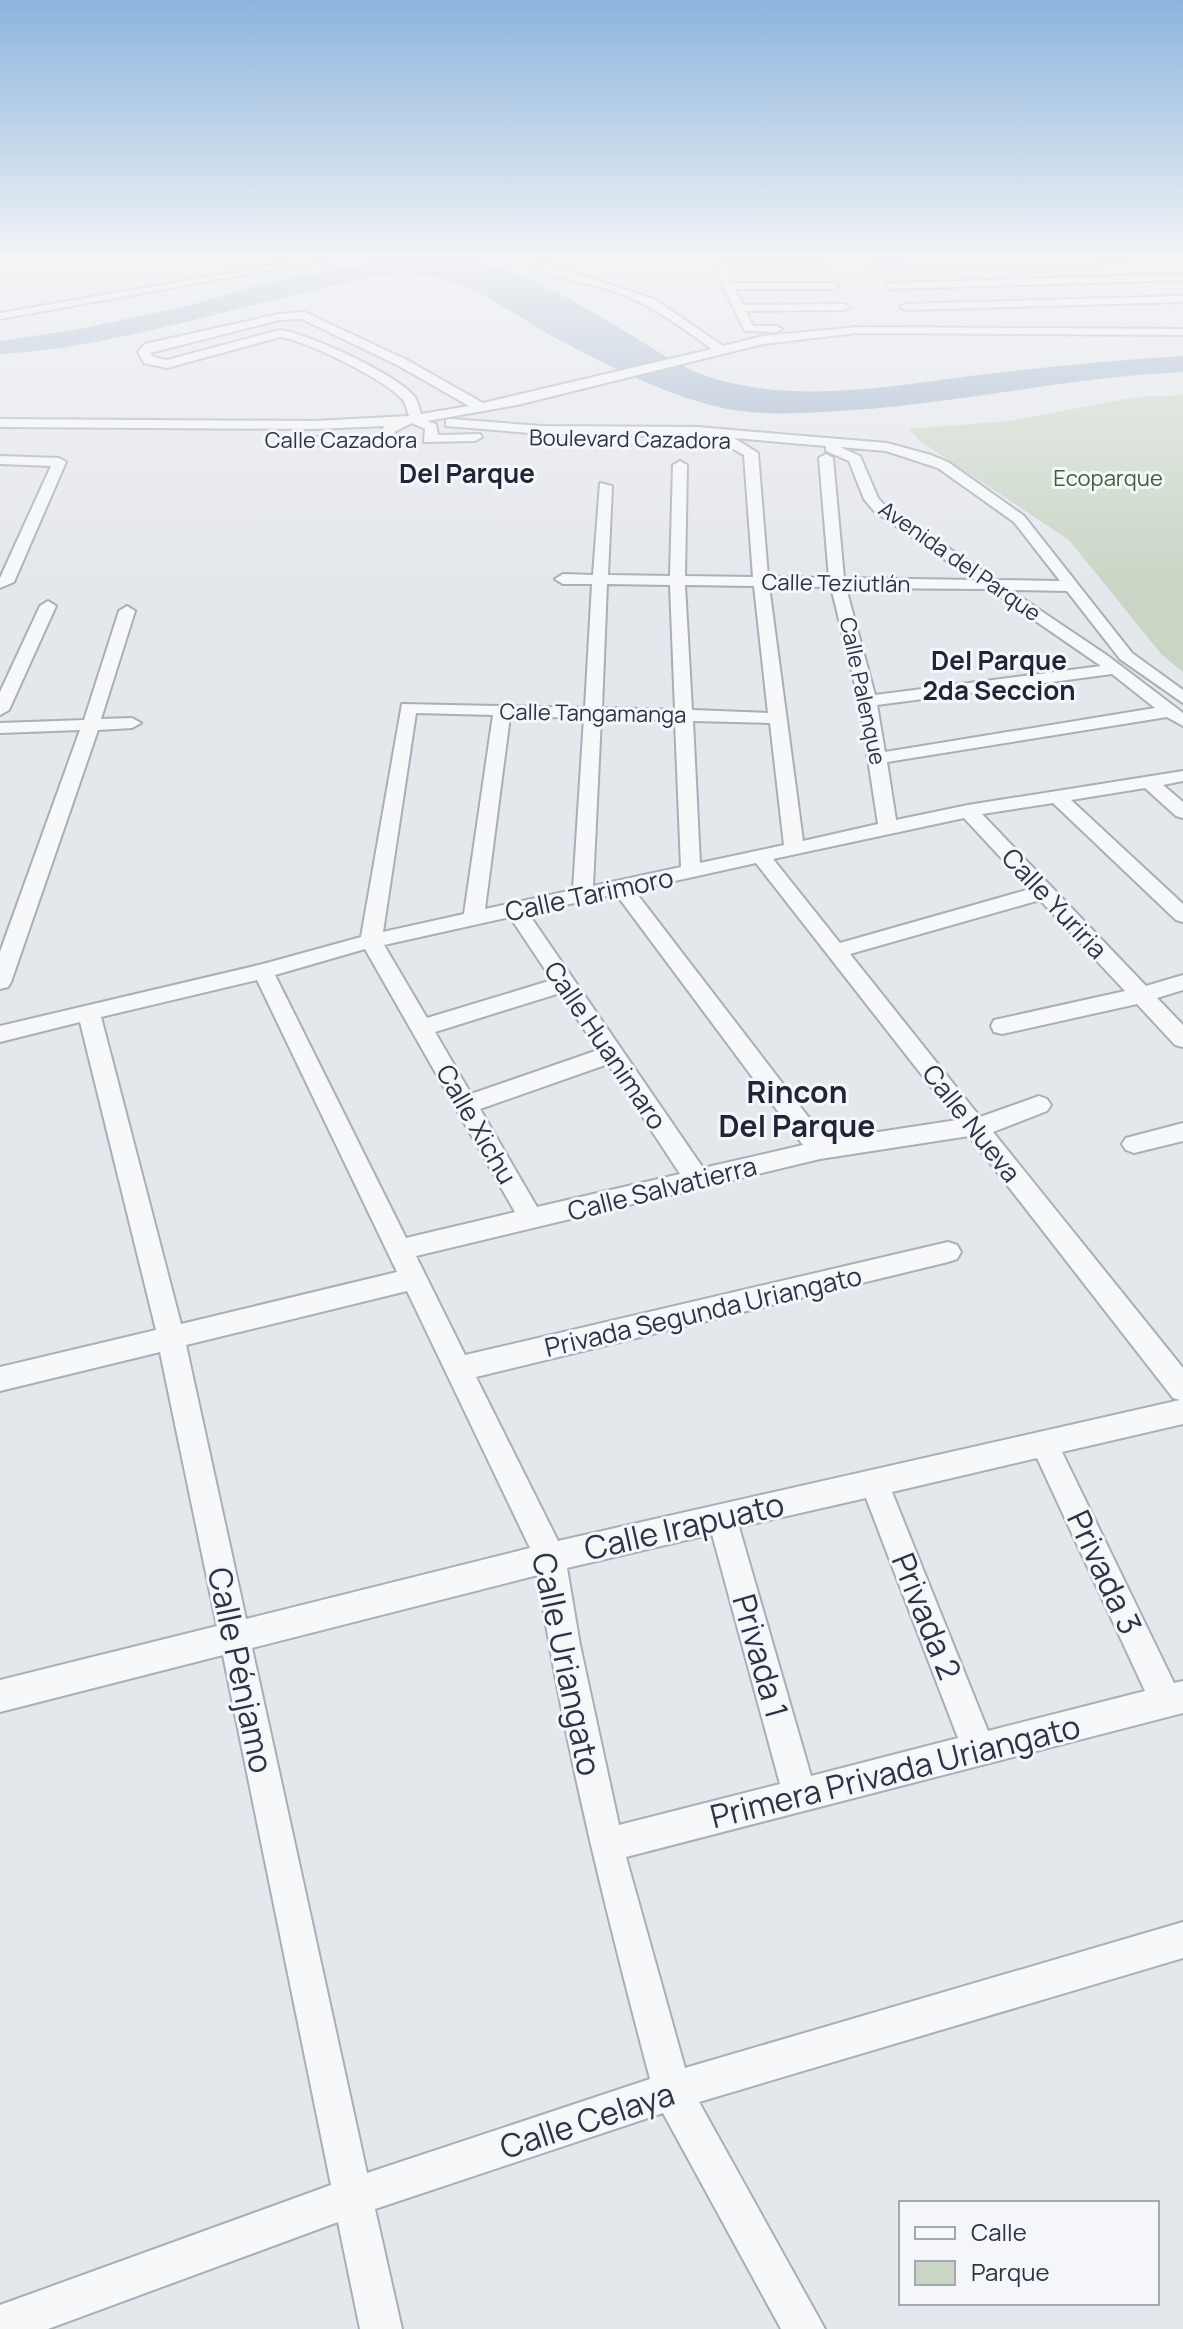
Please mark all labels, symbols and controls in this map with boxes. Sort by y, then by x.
street label: Boulevard Cazadora [529,422,731,456]
street label: Calle Cazadora [265,425,417,455]
district label: Del Parque [399,455,535,491]
park label: Ecoparque [1053,463,1163,493]
street label: Avenida del Parque [873,494,1047,628]
street label: Calle Teziutlán [761,567,911,599]
street label: Calle Palenque [833,614,893,768]
district label: Del Parque 2da Seccion [922,642,1076,708]
street label: Calle Tangamanga [499,696,687,730]
street label: Calle Yuriria [994,840,1116,966]
street label: Calle Tarimoro [502,859,676,929]
street label: Calle Huanimaro [536,954,676,1136]
street label: Calle Nueva [915,1057,1029,1189]
street label: Calle Xichu [428,1058,526,1190]
district label: Rincon Del Parque [719,1071,875,1146]
street label: Calle Salvatierra [564,1147,760,1229]
street label: Privada Segunda Uriangato [541,1257,865,1365]
street label: Calle Irapuato [580,1482,788,1570]
street label: Privada 3 [1057,1503,1153,1641]
street label: Privada 2 [882,1546,972,1686]
street label: Calle Uriangato [522,1548,612,1780]
street label: Calle Pénjamo [198,1563,284,1777]
street label: Privada 1 [722,1589,800,1723]
street label: Primera Privada Uriangato [705,1704,1085,1838]
street label: Calle Celaya [494,2071,680,2169]
legend [899,2201,1159,2305]
text: Calle [971,2215,1027,2248]
text: Parque [971,2255,1049,2288]

